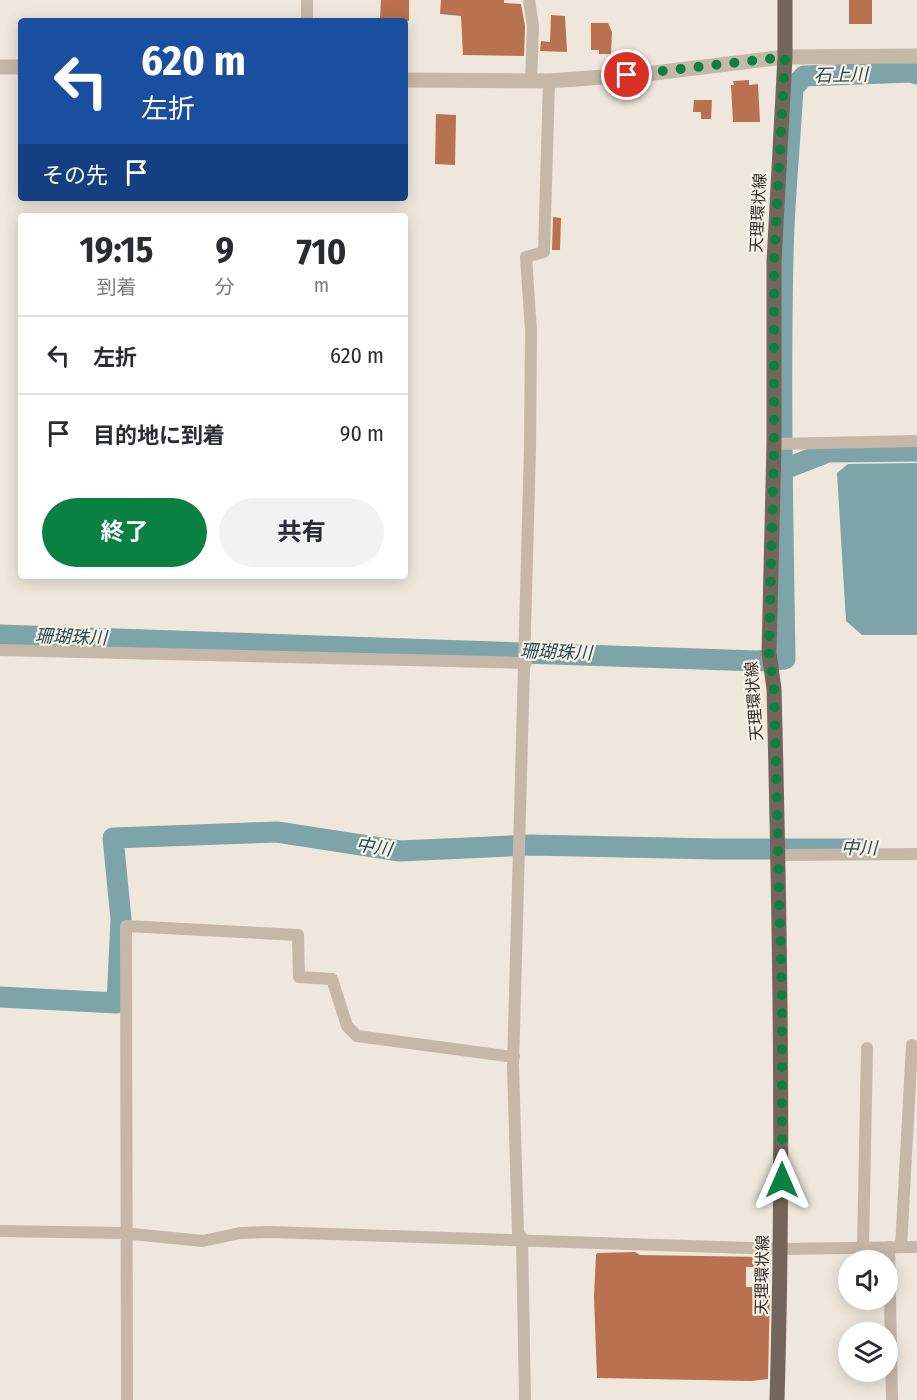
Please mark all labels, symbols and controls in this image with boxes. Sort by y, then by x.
text: 620 m [141,36,246,86]
icon: left [42,42,120,120]
pin [601,49,652,100]
icon: arrive [610,58,643,91]
water label: 石上川 [814,63,870,86]
text: 左折 [141,93,195,125]
icon: arrive [120,156,153,189]
text: その先 [42,162,108,189]
street label: 天理環状線 [746,173,770,253]
text: 19:15 [80,228,153,272]
text: 9 [216,228,234,272]
text: 710 [296,230,346,274]
text: m [314,273,329,297]
text: 到着 [96,275,136,299]
text: 分 [215,275,235,299]
icon: left [42,339,75,372]
text: 620 m [330,342,384,369]
text: 左折 [93,344,137,371]
icon: arrive [42,417,75,450]
text: 90 m [340,420,384,447]
text: 目的地に到着 [93,422,225,449]
button: 終了 [42,498,207,567]
button: 共有 [219,498,384,567]
water label: 珊瑚珠川 [35,625,109,649]
water label: 珊瑚珠川 [520,640,594,664]
street label: 天理環状線 [742,660,766,742]
water label: 中川 [355,833,395,861]
water label: 中川 [841,837,879,859]
position arrow [750,1148,814,1212]
street label: 天理環状線 [752,1235,772,1315]
map controls [838,1250,898,1382]
button: sound [838,1250,898,1310]
button: layers [838,1322,898,1382]

